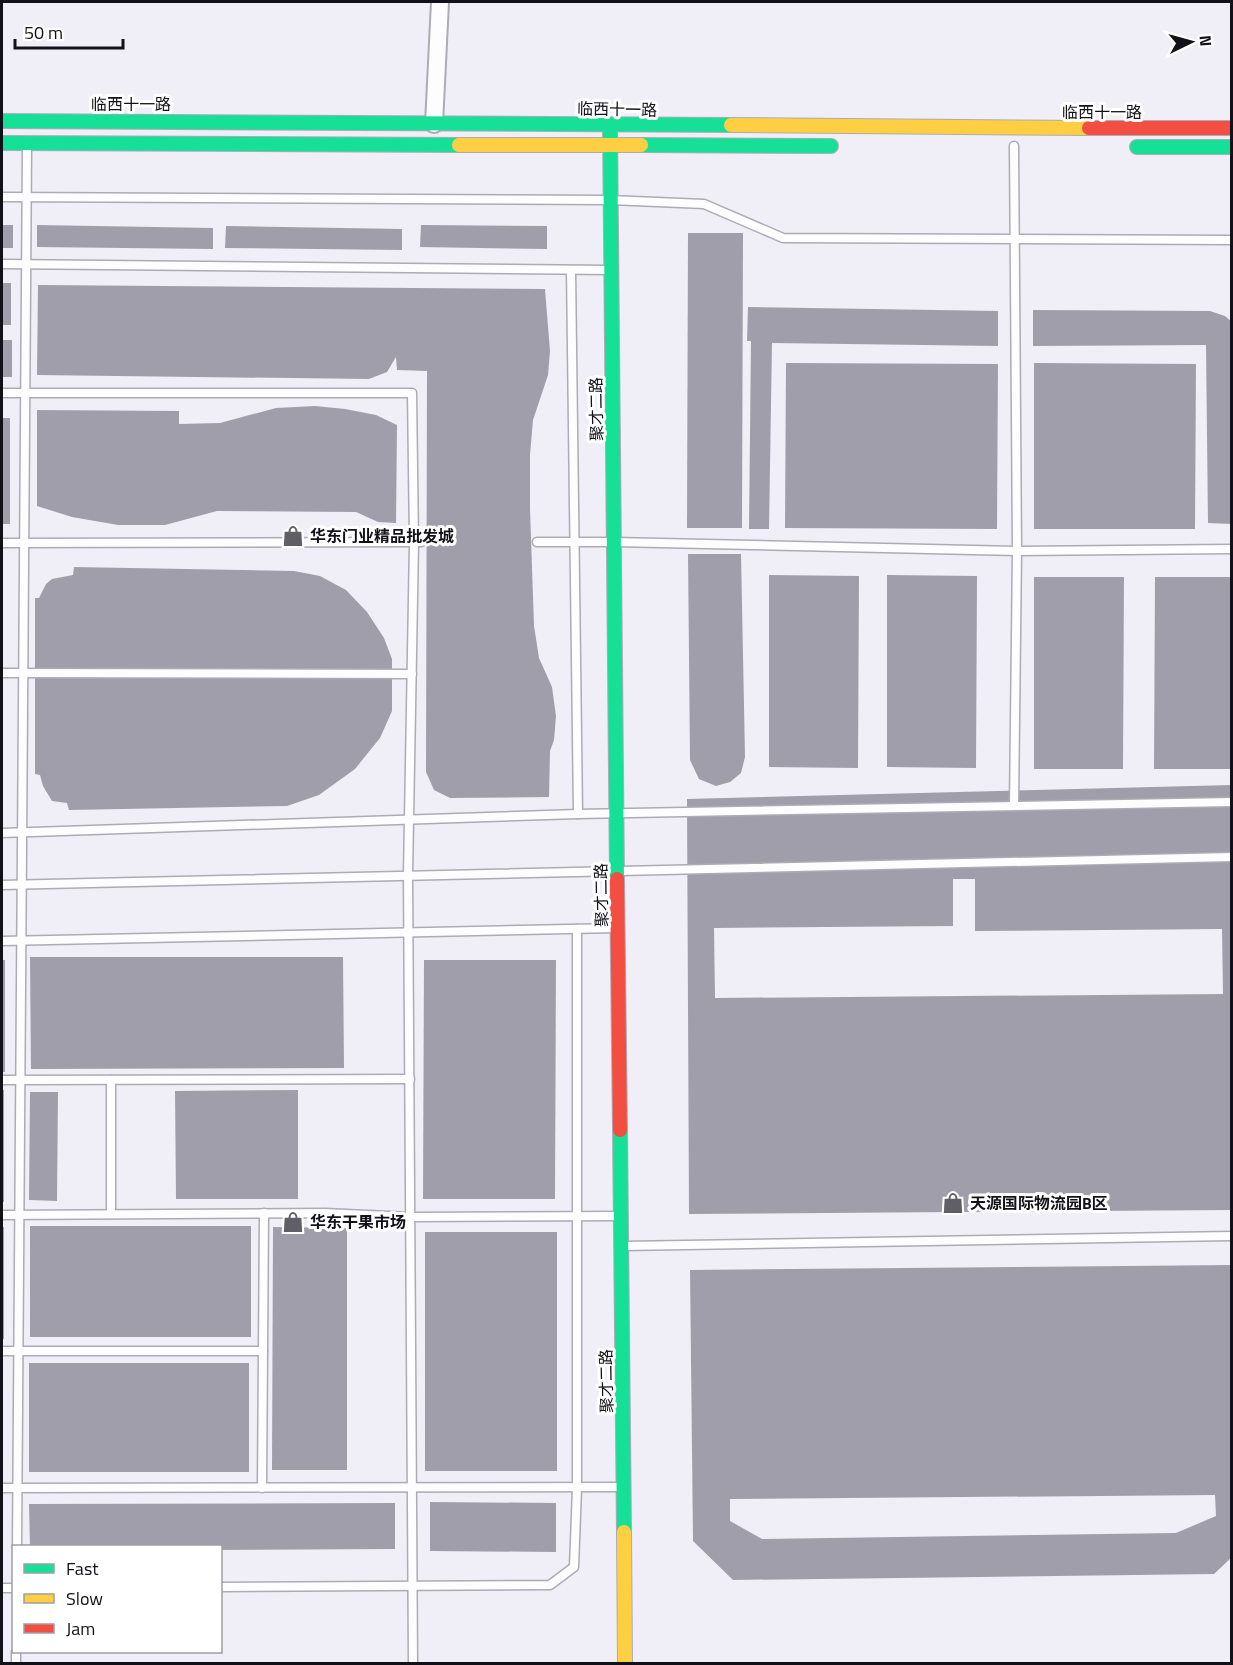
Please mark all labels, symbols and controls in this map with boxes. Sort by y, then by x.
scale bar [15,12,123,50]
north arrow [1161,12,1221,72]
text: 50 m [24,19,63,46]
text: N [1194,34,1218,47]
street label: 临西十一路 [91,92,171,116]
street label: 临西十一路 [577,96,657,122]
street label: 临西十一路 [1062,100,1142,124]
street label: 聚才二路 [583,377,609,441]
shop icon: 华东门业精品批发城 [281,524,305,548]
place label: 华东门业精品批发城 [310,524,454,548]
street label: 聚才二路 [588,863,614,927]
shop icon: 天源国际物流园B区 [941,1191,965,1215]
place label: 天源国际物流园B区 [970,1191,1108,1215]
shop icon: 华东干果市场 [281,1210,305,1234]
place label: 华东干果市场 [310,1210,406,1234]
street label: 聚才二路 [593,1349,619,1413]
legend [12,1545,222,1653]
text: Fast [66,1555,99,1582]
text: Slow [66,1585,103,1612]
text: Jam [66,1615,95,1642]

